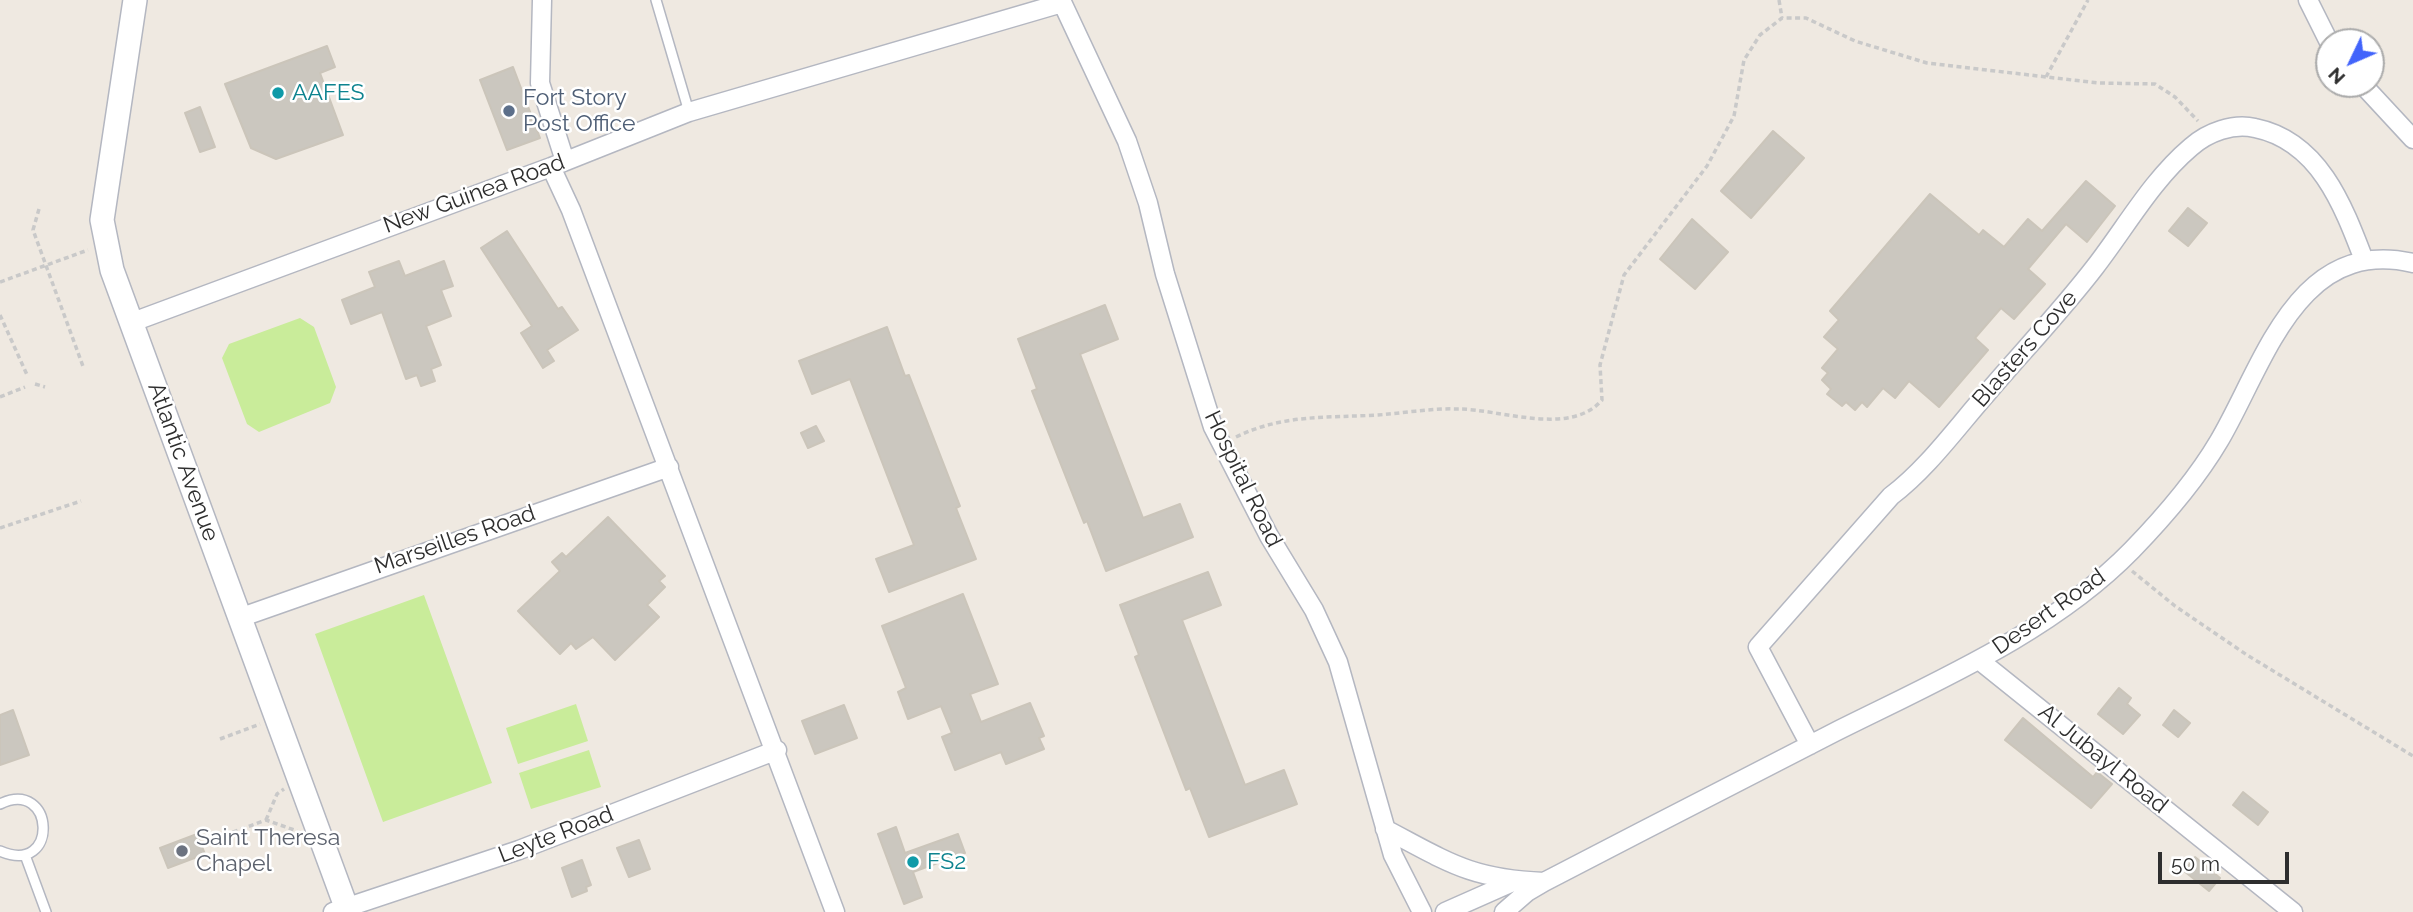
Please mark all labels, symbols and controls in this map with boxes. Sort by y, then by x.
north arrow [2315,28,2385,98]
text: N [2323,63,2349,89]
place label: AAFES [292,79,365,107]
place label: Fort Story Post Office [523,84,636,138]
marker: AAFES [270,85,286,101]
marker: Fort Story Post Office [501,103,517,119]
street label: New Guinea Road [380,148,568,240]
street label: Blasters Cove [1967,285,2083,413]
street label: Atlantic Avenue [142,379,224,545]
street label: Hospital Road [1198,406,1288,552]
street label: Marseilles Road [371,500,539,580]
street label: Desert Road [1987,563,2111,661]
street label: Al Jubayl Road [2033,698,2173,820]
street label: Leyte Road [495,800,617,870]
place label: Saint Theresa Chapel [196,824,340,878]
scale bar [2161,838,2292,882]
marker: Saint Theresa Chapel [174,843,190,859]
place label: FS2 [927,848,966,876]
text: 50 m [2171,851,2220,876]
marker: FS2 [905,854,921,870]

